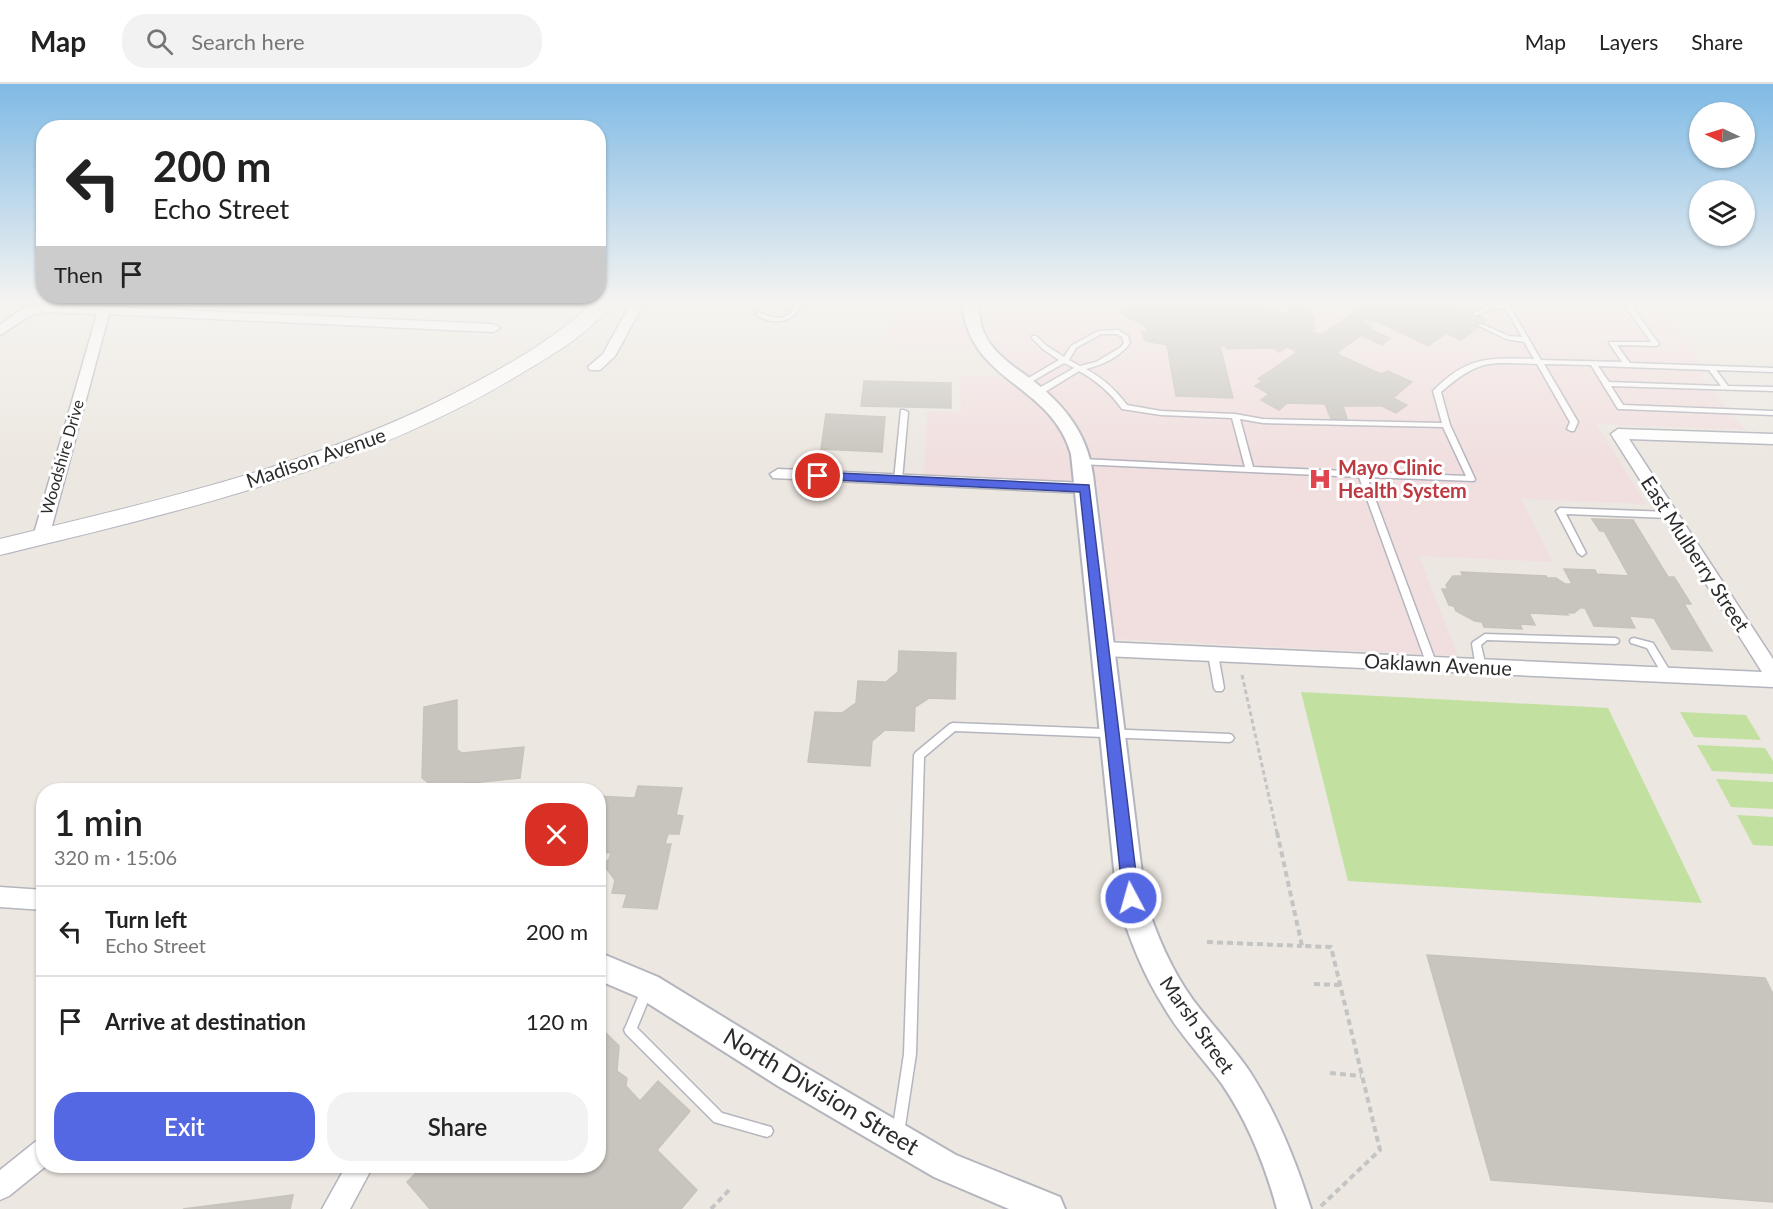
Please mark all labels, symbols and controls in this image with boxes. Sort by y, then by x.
search box [122,14,542,68]
text: Map [30,24,86,58]
icon: search [143,25,176,58]
text: Search here [191,28,305,55]
text: Map [1525,29,1566,54]
text: Layers [1599,29,1658,54]
text: Share [1691,29,1743,54]
north arrow [1689,102,1755,168]
map controls [1689,102,1755,246]
text: 200 m [153,141,271,191]
icon: left [54,144,132,222]
button: layers [1689,180,1755,246]
text: Echo Street [153,192,289,225]
icon: arrive [115,258,148,291]
text: Then [54,261,103,288]
street label: Woodshire Drive [36,397,87,517]
street label: Madison Avenue [243,422,389,492]
pin [792,450,843,501]
place label: Mayo Clinic Health System [1338,455,1467,502]
icon: arrive [801,459,834,492]
hospital icon: Mayo Clinic Health System [1307,466,1333,492]
street label: East Mulberry Street [1637,471,1755,636]
street label: Oaklawn Avenue [1364,648,1513,680]
text: 1 min [54,800,143,844]
button: close [525,803,588,866]
text: 320 m · 15:06 [54,845,177,869]
position arrow [1099,866,1163,930]
text: Turn left [105,906,187,933]
icon: left [54,915,87,948]
text: 200 m [526,918,588,945]
text: Echo Street [105,933,206,957]
street label: Marsh Street [1156,971,1240,1078]
icon: arrive [54,1005,87,1038]
text: Arrive at destination [105,1008,306,1035]
text: 120 m [526,1008,588,1035]
street label: North Division Street [719,1021,925,1161]
button: Exit [54,1092,315,1161]
button: Share [327,1092,588,1161]

